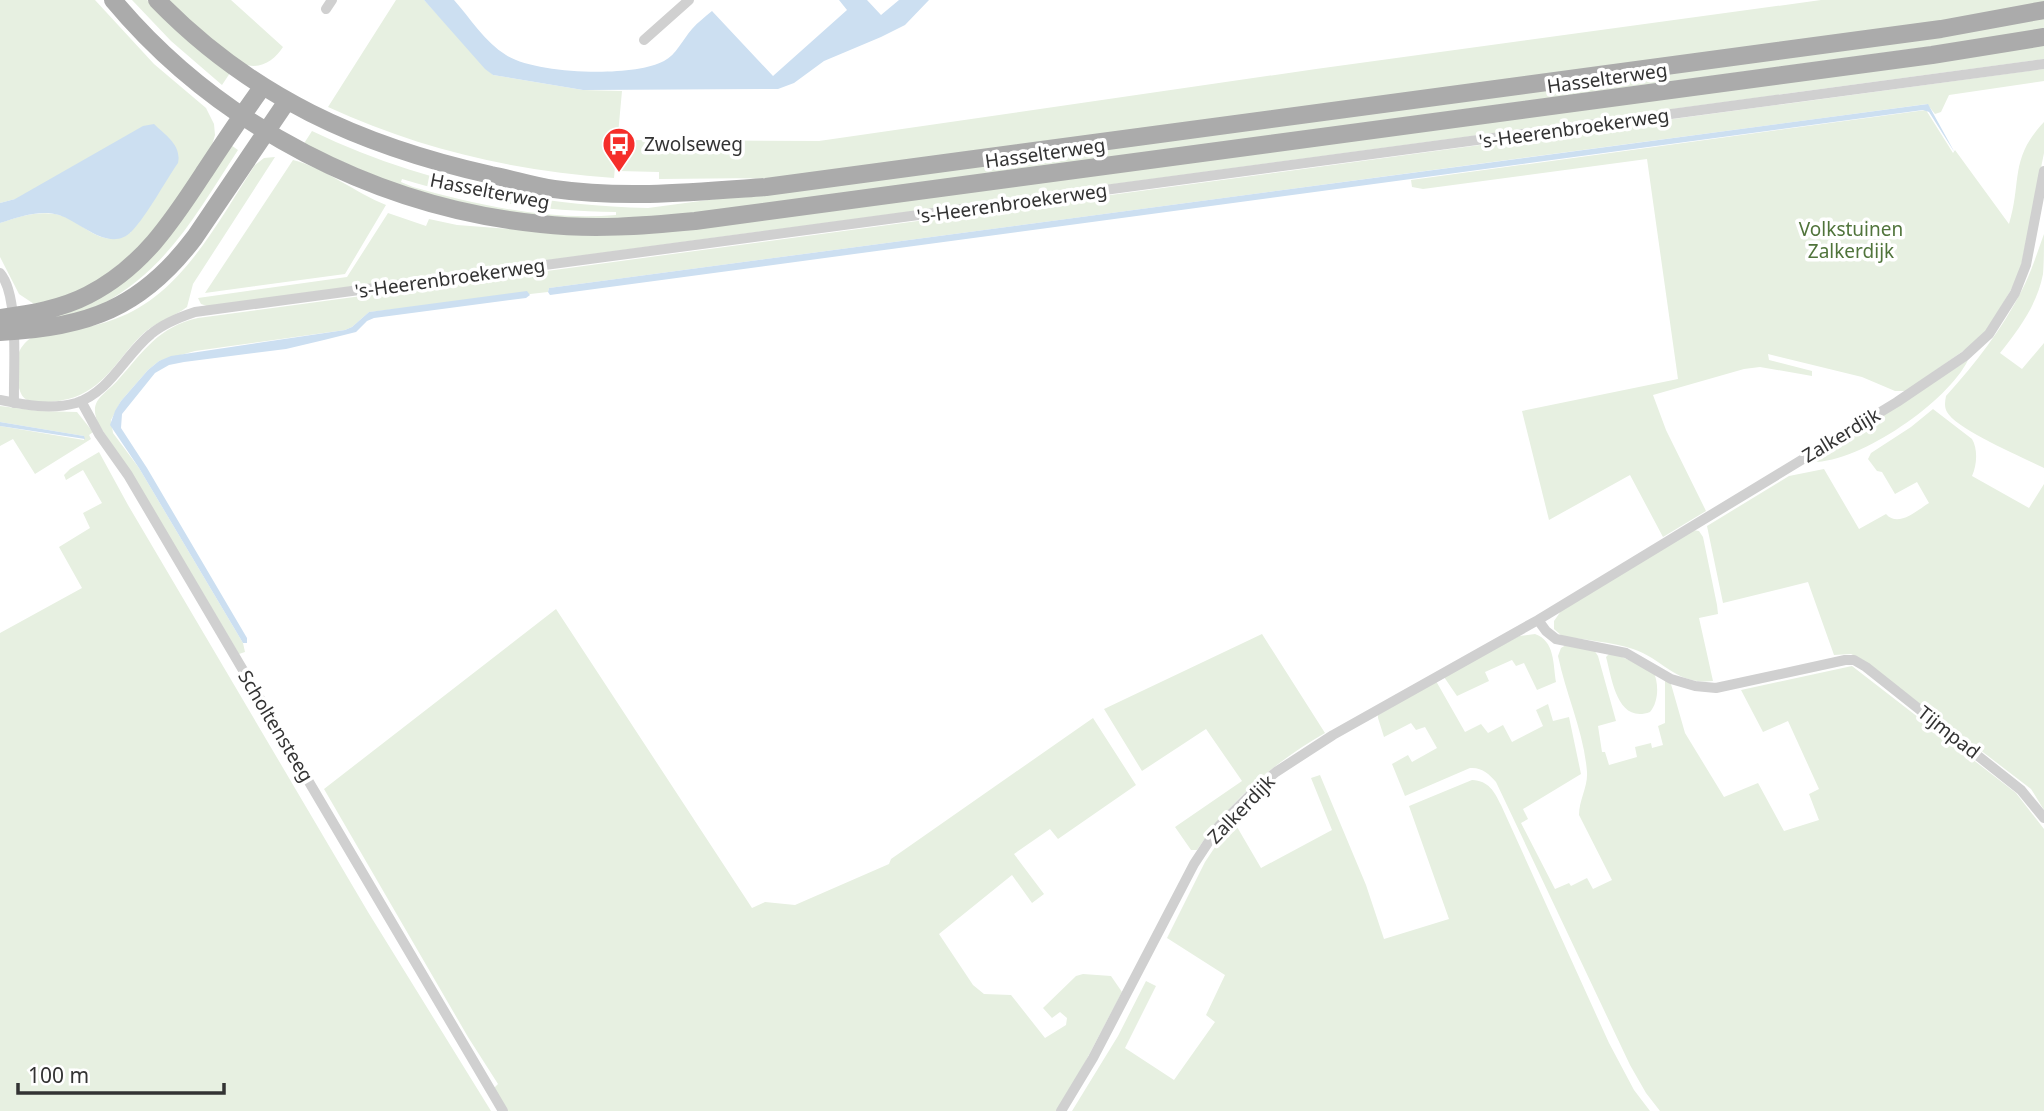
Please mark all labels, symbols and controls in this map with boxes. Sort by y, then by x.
street label: Hasselterweg [1545,57,1669,99]
street label: 's-Heerenbroekerweg [1477,102,1671,154]
bus stop icon: Zwolseweg [600,125,638,174]
place label: Zwolseweg [644,131,743,157]
street label: Hasselterweg [983,132,1107,174]
street label: Hasselterweg [428,167,552,215]
street label: 's-Heerenbroekerweg [915,177,1109,229]
park label: Volkstuinen Zalkerdijk [1799,216,1903,264]
street label: 's-Heerenbroekerweg [353,252,547,304]
street label: Zalkerdijk [1797,402,1885,468]
street label: Scholtensteeg [232,665,320,787]
street label: Tijmpad [1913,700,1985,764]
street label: Zalkerdijk [1202,769,1280,849]
scale bar [18,1052,224,1096]
text: 100 m [28,1061,89,1089]

